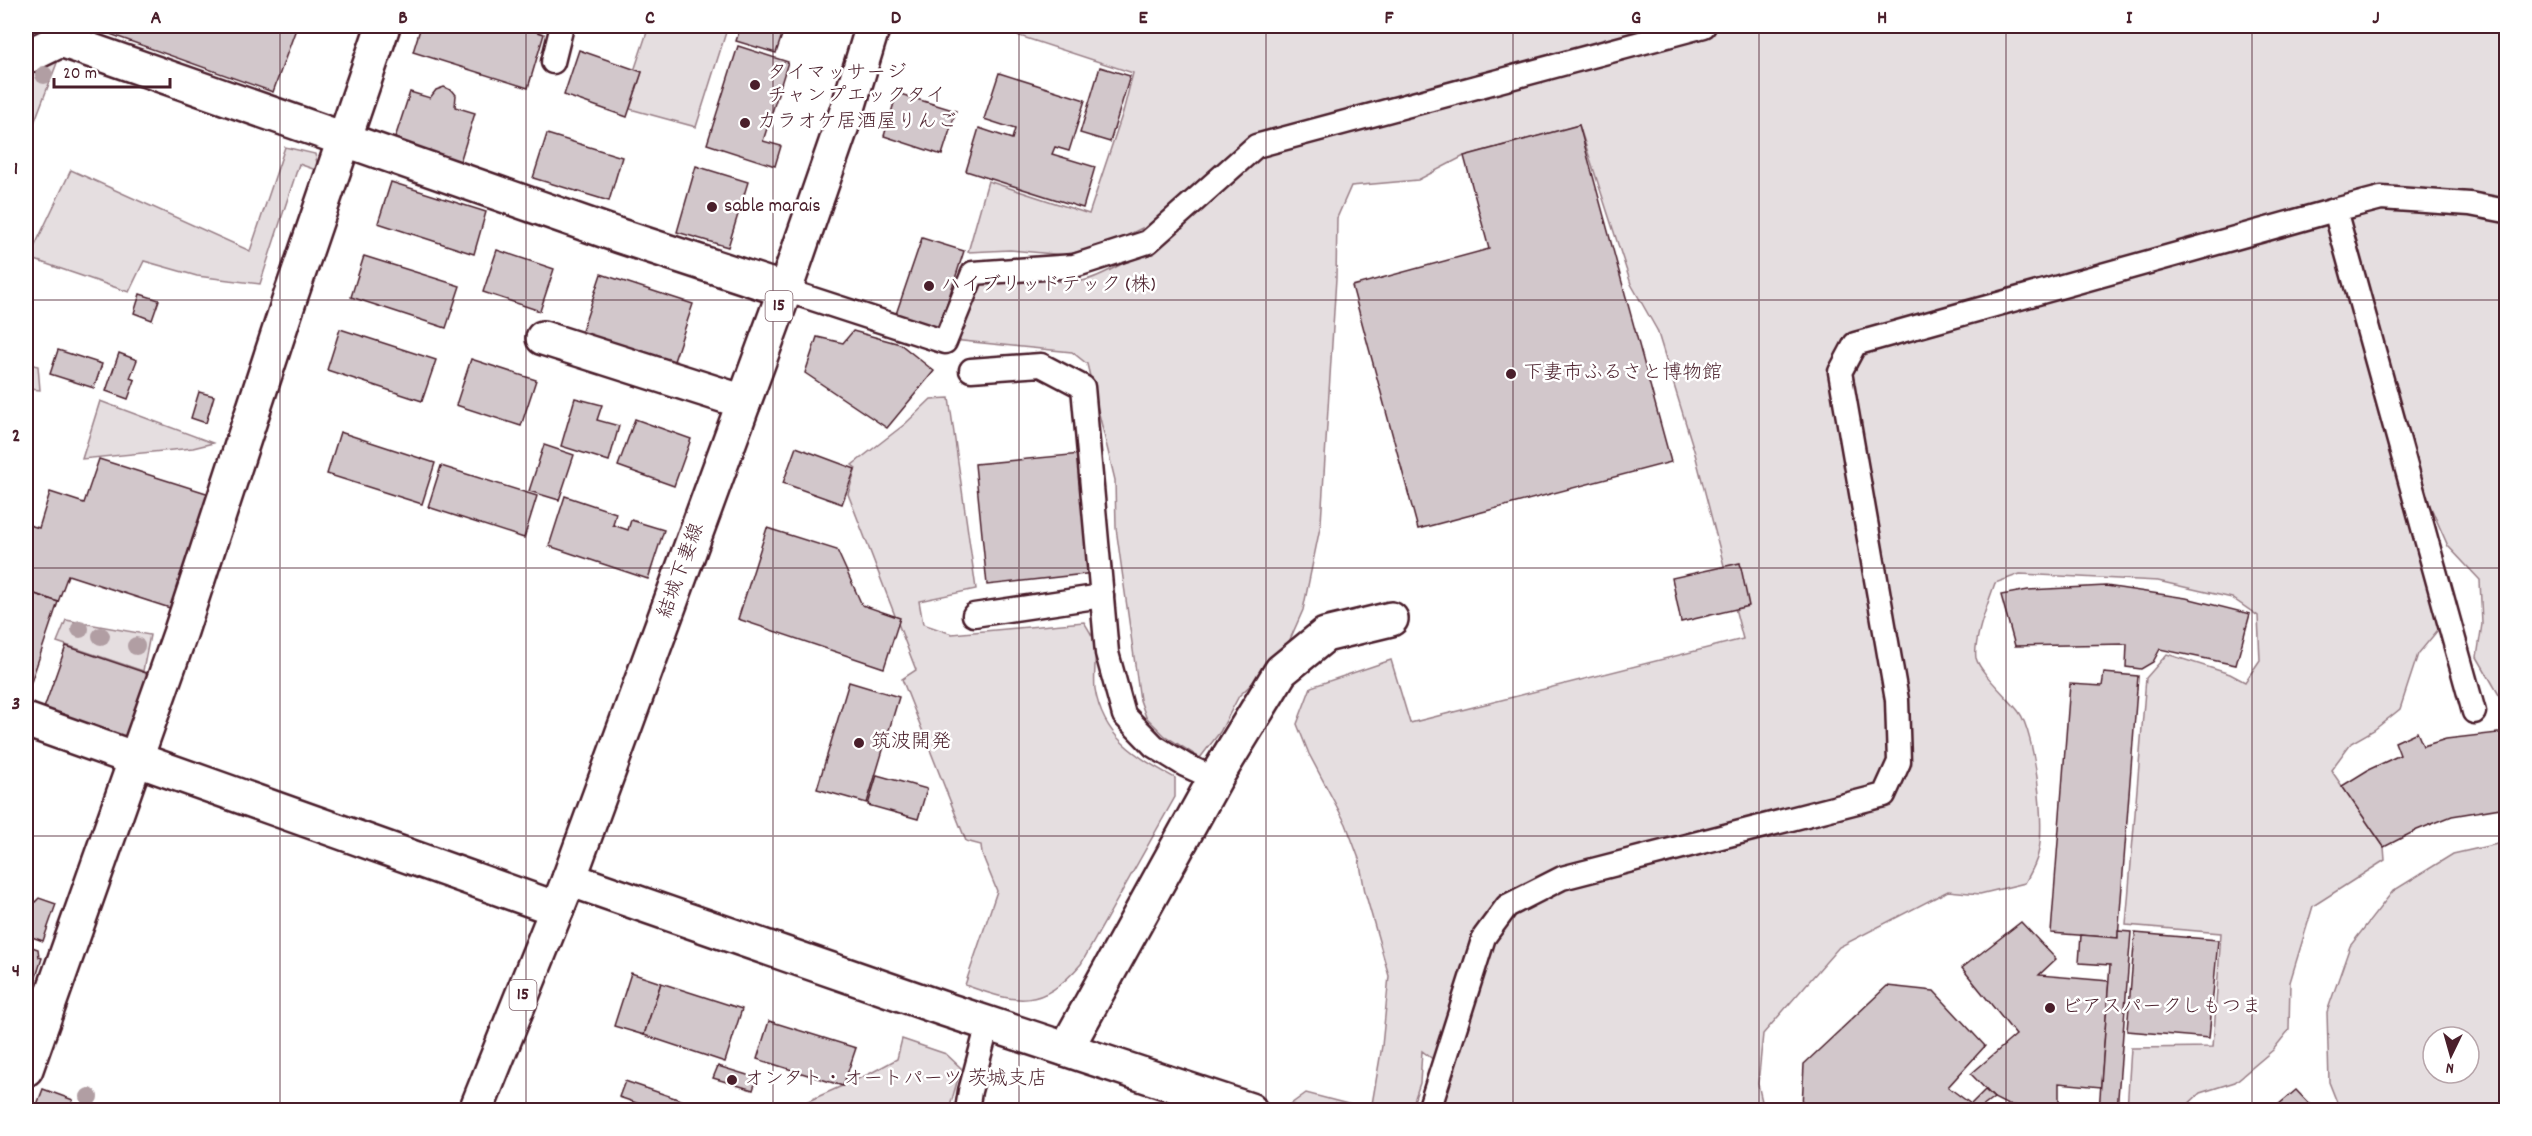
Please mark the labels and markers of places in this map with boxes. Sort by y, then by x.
place label: タイマッサージ チャンプエックタイ [767,60,945,111]
marker: タイマッサージ チャンプエックタイ [748,78,762,92]
place label: カラオケ居酒屋りんご [757,109,957,137]
marker: カラオケ居酒屋りんご [738,116,752,130]
place label: sable marais [724,193,821,221]
marker: sable marais [705,200,719,214]
place label: ハイブリッドテック (株) [941,272,1156,300]
marker: ハイブリッドテック (株) [922,279,936,293]
place label: 下妻市ふるさと博物館 [1523,360,1722,388]
marker: 下妻市ふるさと博物館 [1504,367,1518,381]
place label: 筑波開発 [871,729,951,757]
marker: 筑波開発 [852,736,866,750]
place label: ビアスパークしもつま [2062,994,2262,1022]
marker: ビアスパークしもつま [2043,1001,2057,1015]
place label: オンタト・オートパーツ 茨城支店 [744,1066,1047,1094]
marker: オンタト・オートパーツ 茨城支店 [725,1073,739,1087]

